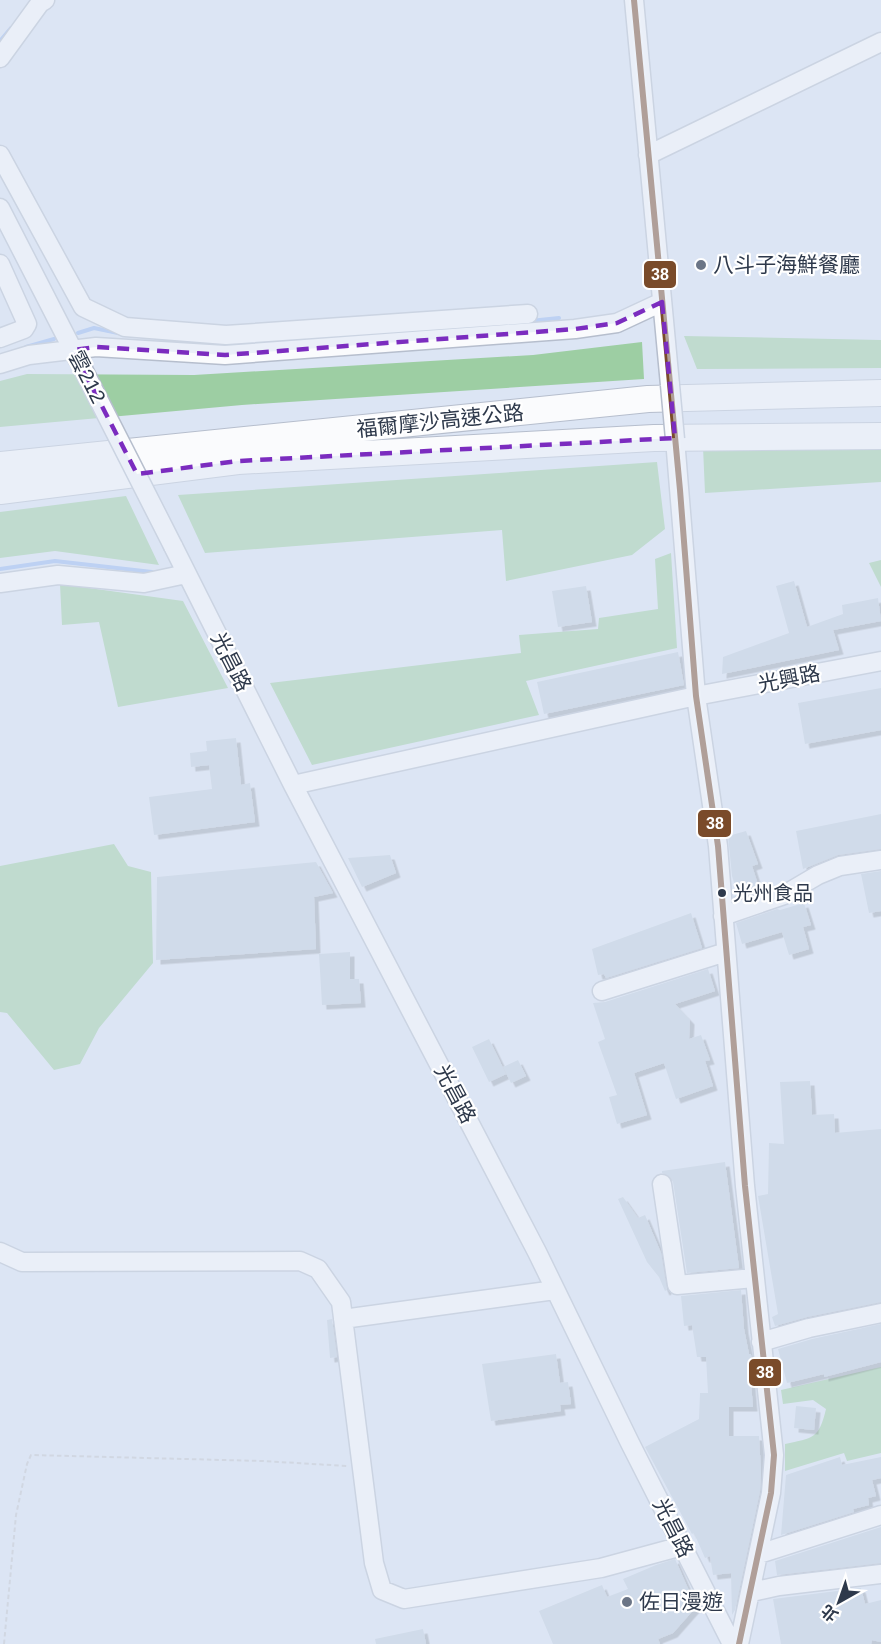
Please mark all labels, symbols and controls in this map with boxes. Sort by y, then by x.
place label: 八斗子海鮮餐廳 [713,253,860,276]
marker: 八斗子海鮮餐廳 [694,258,708,272]
line badge: 38 [643,260,677,289]
text: 38 [651,266,669,283]
street label: 雲212 [64,347,110,407]
street label: 福爾摩沙高速公路 [355,400,525,441]
street label: 光昌路 [207,628,256,695]
street label: 光興路 [756,661,822,696]
line badge: 38 [697,809,732,838]
text: 38 [706,815,724,832]
place label: 光州食品 [733,882,813,904]
marker: 光州食品 [716,887,728,899]
street label: 光昌路 [430,1061,480,1127]
line badge: 38 [748,1358,782,1387]
text: 38 [756,1364,774,1381]
street label: 光昌路 [649,1494,698,1561]
north arrow [809,1572,869,1632]
place label: 佐日漫遊 [639,1590,723,1613]
marker: 佐日漫遊 [620,1595,634,1609]
text: 北 [818,1601,841,1625]

